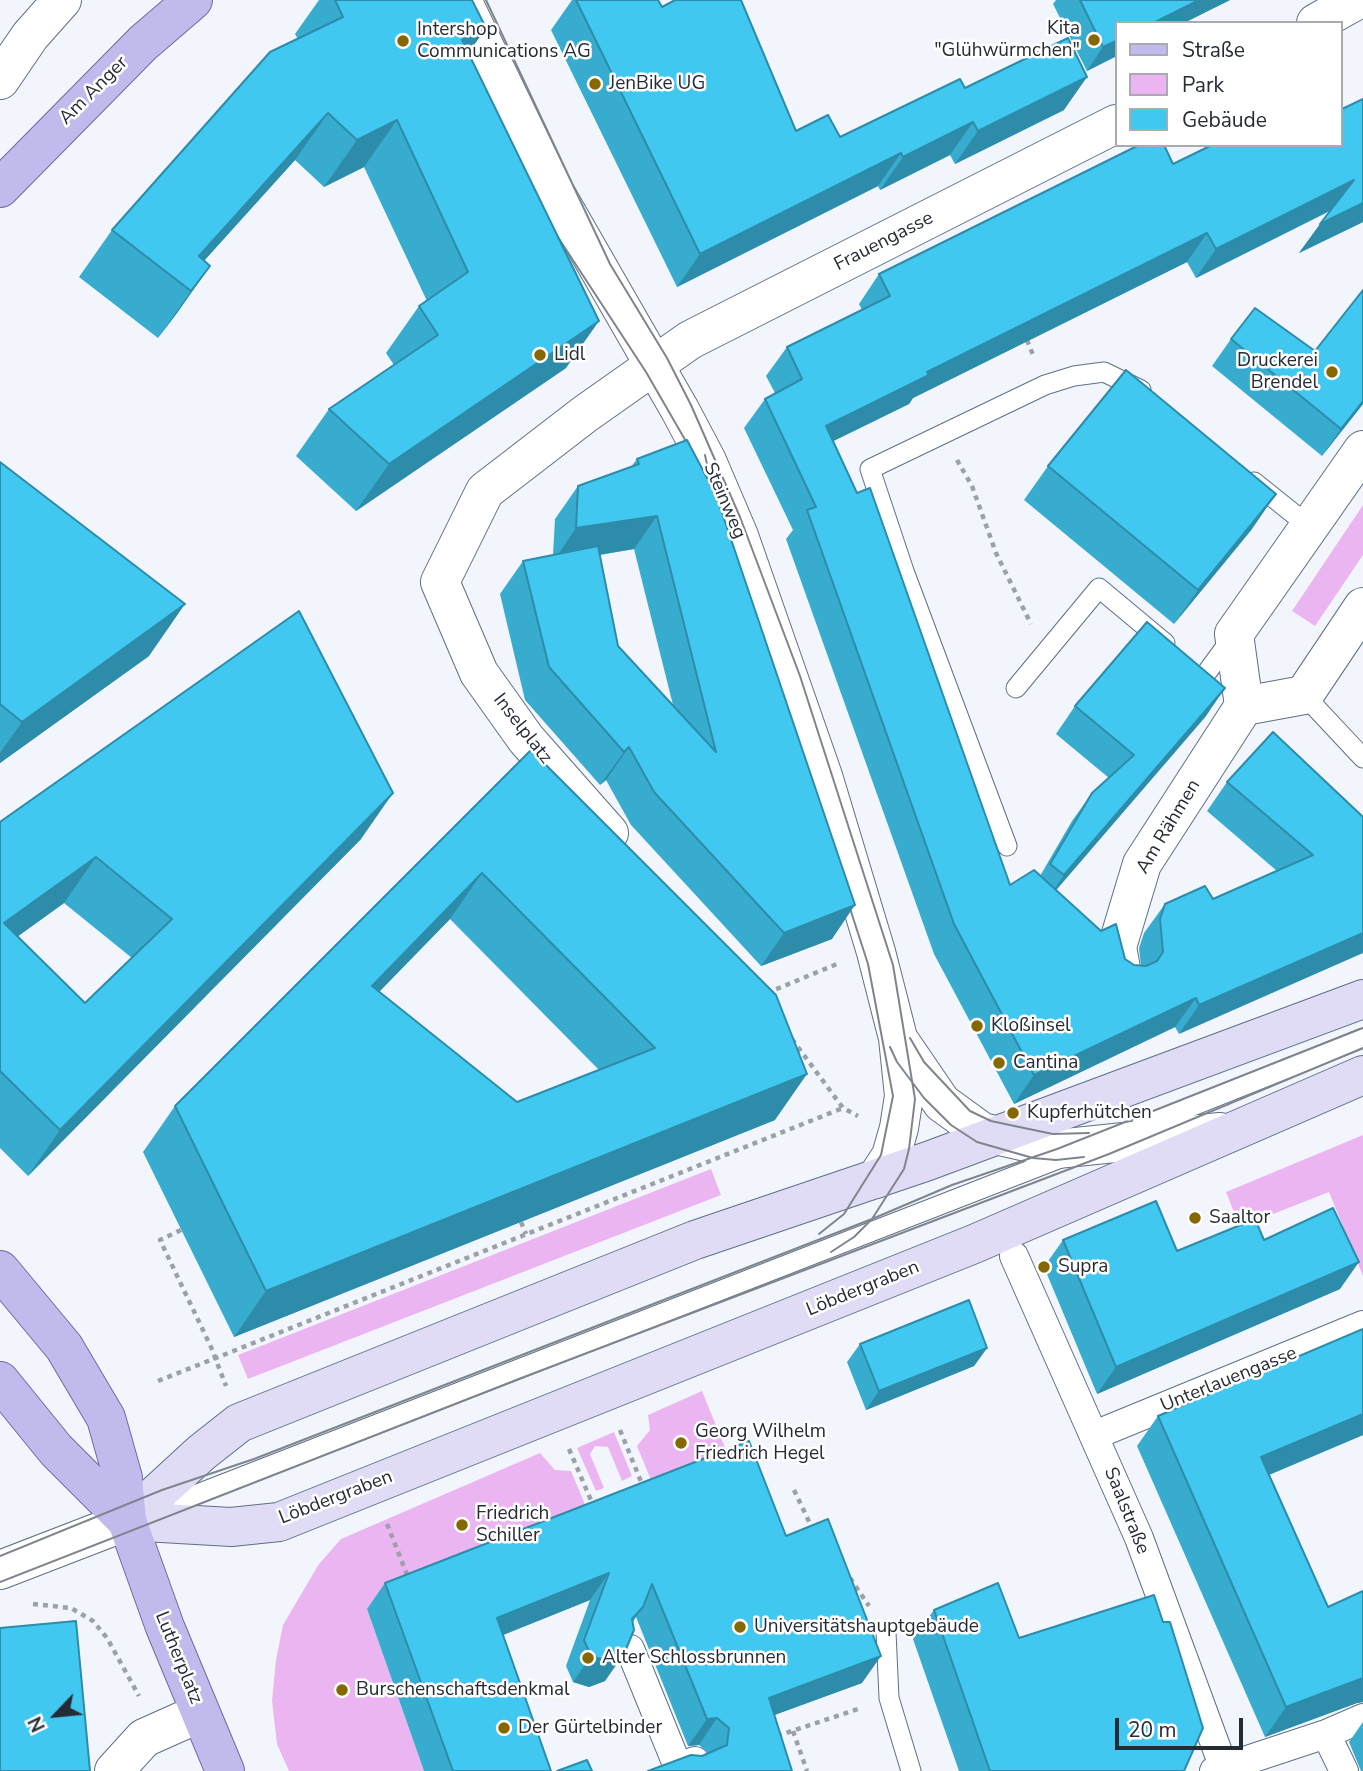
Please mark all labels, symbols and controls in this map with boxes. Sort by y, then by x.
place label: Kita "Glühwürmchen" [934,18,1080,62]
place label: Intershop Communications AG [417,19,591,63]
legend [1114,21,1342,147]
marker: Kita "Glühwürmchen" [1086,32,1102,48]
marker: Intershop Communications AG [395,33,411,49]
text: Straße [1182,36,1245,64]
street label: Am Anger [55,52,133,130]
text: Park [1182,71,1224,99]
place label: JenBike UG [609,73,705,95]
marker: JenBike UG [587,76,603,92]
text: Gebäude [1182,106,1267,134]
street label: Frauengasse [831,207,937,277]
place label: Lidl [554,344,585,366]
marker: Lidl [532,347,548,363]
place label: Druckerei Brendel [1237,350,1318,394]
marker: Druckerei Brendel [1324,364,1340,380]
street label: Steinweg [698,459,750,543]
street label: Inselplatz [488,689,556,769]
street label: Am Rähmen [1132,776,1206,878]
place label: Kloßinsel [991,1015,1071,1037]
marker: Kloßinsel [969,1018,985,1034]
place label: Cantina [1013,1052,1078,1074]
marker: Cantina [991,1055,1007,1071]
place label: Kupferhütchen [1027,1102,1152,1124]
marker: Kupferhütchen [1005,1105,1021,1121]
place label: Saaltor [1209,1207,1270,1229]
marker: Saaltor [1187,1210,1203,1226]
street label: Löbdergraben [803,1256,923,1322]
place label: Supra [1058,1256,1108,1278]
marker: Supra [1036,1259,1052,1275]
street label: Unterlauengasse [1158,1342,1300,1418]
place label: Georg Wilhelm Friedrich Hegel [695,1421,826,1465]
marker: Georg Wilhelm Friedrich Hegel [673,1435,689,1451]
street label: Saalstraße [1098,1464,1154,1558]
street label: Löbdergraben [276,1466,396,1530]
place label: Friedrich Schiller [476,1503,549,1547]
marker: Friedrich Schiller [454,1517,470,1533]
street label: Lutherplatz [149,1609,207,1707]
place label: Universitätshauptgebäude [754,1616,979,1638]
marker: Universitätshauptgebäude [732,1619,748,1635]
place label: Alter Schlossbrunnen [602,1647,786,1669]
marker: Alter Schlossbrunnen [580,1650,596,1666]
place label: Burschenschaftsdenkmal [356,1679,570,1701]
north arrow [21,1680,91,1750]
marker: Burschenschaftsdenkmal [334,1682,350,1698]
scale bar [1118,1704,1246,1748]
text: N [22,1712,52,1736]
text: 20 m [1128,1716,1177,1744]
place label: Der Gürtelbinder [518,1717,662,1739]
marker: Der Gürtelbinder [496,1720,512,1736]

